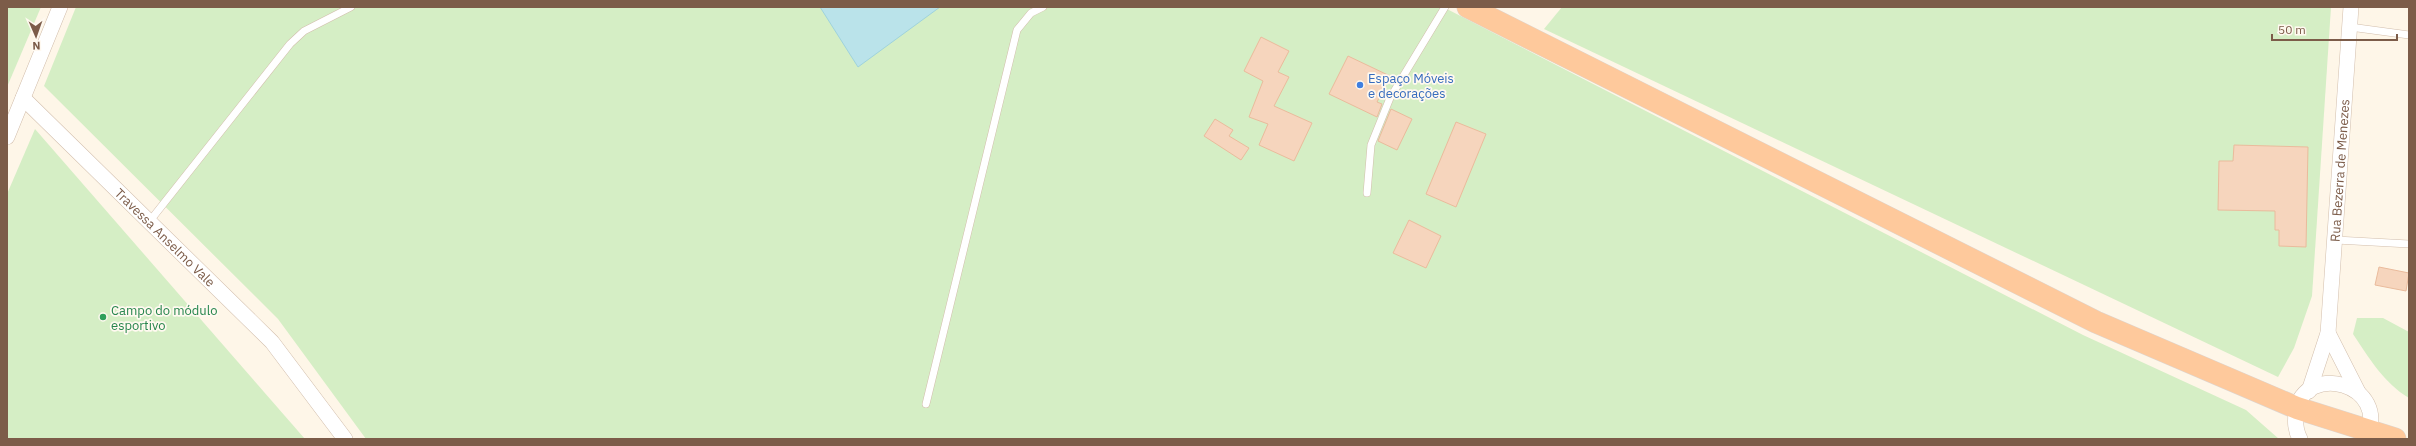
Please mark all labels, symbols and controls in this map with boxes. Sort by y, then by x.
north arrow [16,16,56,56]
scale bar [2272,16,2397,42]
text: 50 m [2278,22,2306,37]
text: N [32,39,41,53]
place label: Espaço Móveis e decorações [1368,70,1454,102]
marker: Espaço Móveis e decorações [1355,80,1365,90]
street label: Rua Bezerra de Menezes [2326,98,2353,243]
street label: Travessa Anselmo Vale [111,185,219,291]
place label: Campo do módulo esportivo [111,302,218,334]
marker: Campo do módulo esportivo [98,312,108,322]

